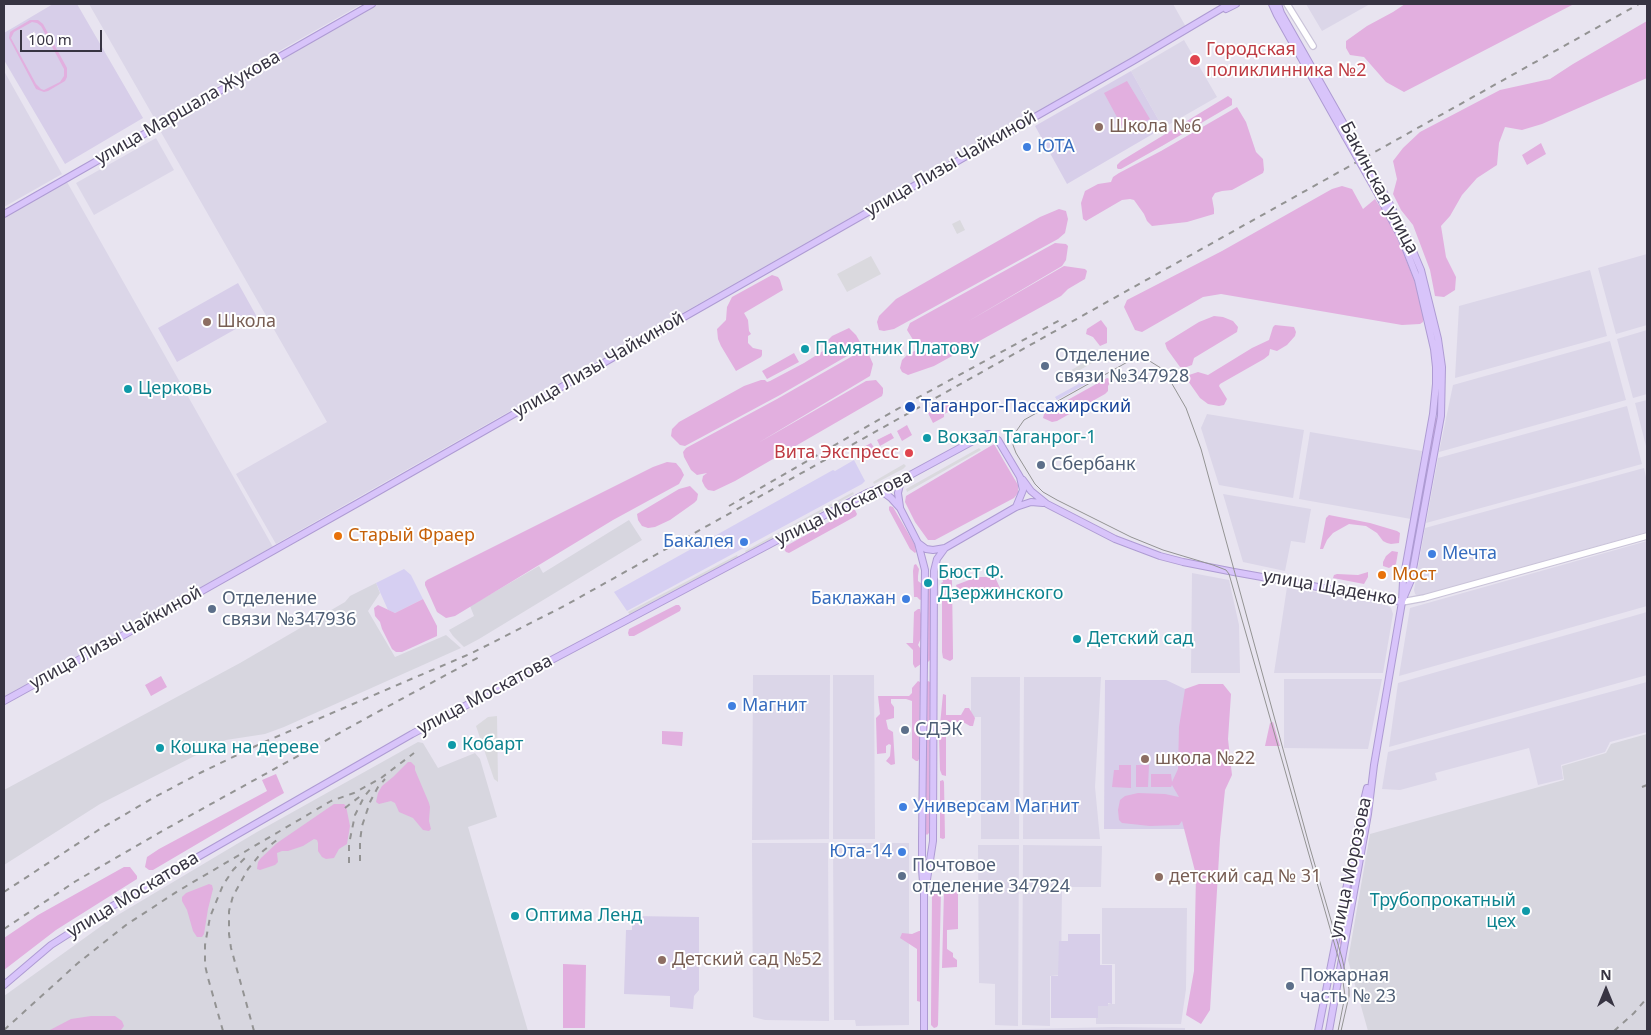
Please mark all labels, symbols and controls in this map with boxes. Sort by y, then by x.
scale bar [22,20,105,52]
text: 100 m [28,29,72,49]
place label: Городская поликлинника №2 [1206,39,1366,82]
street label: улица Маршала Жукова [92,46,284,170]
marker: Городская поликлинника №2 [1188,53,1202,67]
street label: улица Лизы Чайкиной [862,106,1040,222]
place label: Школа №6 [1109,116,1201,138]
street label: Бакинская улица [1335,118,1423,258]
marker: Школа №6 [1093,121,1105,133]
place label: ЮТА [1037,136,1075,158]
marker: ЮТА [1021,141,1033,153]
street label: улица Лизы Чайкиной [510,307,688,423]
place label: Школа [217,311,276,333]
marker: Школа [201,316,213,328]
place label: Памятник Платову [815,338,979,360]
marker: Памятник Платову [799,343,811,355]
place label: Отделение связи №347928 [1055,345,1189,388]
marker: Отделение связи №347928 [1039,360,1051,372]
place label: Церковь [138,378,212,400]
marker: Церковь [122,383,134,395]
place label: Таганрог-Пассажирский [921,396,1131,418]
marker: Таганрог-Пассажирский [903,400,917,414]
place label: Вокзал Таганрог-1 [937,427,1096,449]
marker: Вокзал Таганрог-1 [921,432,933,444]
place label: Вита Экспресс [774,442,899,464]
marker: Вита Экспресс [903,447,915,459]
place label: Сбербанк [1051,454,1135,476]
marker: Сбербанк [1035,459,1047,471]
street label: улица Москатова [772,465,916,551]
place label: Старый Фраер [348,525,475,547]
marker: Старый Фраер [332,530,344,542]
place label: Бакалея [663,531,734,553]
marker: Бакалея [738,536,750,548]
place label: Мечта [1442,543,1497,565]
marker: Мечта [1426,548,1438,560]
place label: Бюст Ф. Дзержинского [938,562,1063,604]
place label: Мост [1392,564,1436,586]
street label: улица Щаденко [1261,566,1399,610]
marker: Мост [1376,569,1388,581]
marker: Бюст Ф. Дзержинского [922,577,934,589]
street label: улица Лизы Чайкиной [26,582,206,694]
place label: Отделение связи №347936 [222,588,356,630]
place label: Баклажан [811,588,896,610]
marker: Баклажан [900,593,912,605]
marker: Отделение связи №347936 [206,603,218,615]
place label: Детский сад [1087,628,1193,650]
marker: Детский сад [1071,633,1083,645]
street label: улица Москатова [414,650,556,740]
place label: Магнит [742,695,807,717]
marker: Магнит [726,700,738,712]
place label: СДЭК [915,719,963,741]
marker: СДЭК [899,724,911,736]
place label: Кобарт [462,734,523,756]
place label: Кошка на дереве [170,737,319,759]
marker: Кобарт [446,739,458,751]
marker: Кошка на дереве [154,742,166,754]
place label: школа №22 [1155,748,1255,770]
marker: школа №22 [1139,753,1151,765]
street label: улица Морозова [1325,795,1377,941]
place label: Универсам Магнит [913,796,1079,818]
marker: Универсам Магнит [897,801,909,813]
place label: Юта-14 [829,841,892,863]
marker: Юта-14 [896,846,908,858]
street label: улица Москатова [63,847,203,943]
place label: Почтовое отделение 347924 [912,855,1070,898]
place label: детский сад № 31 [1169,866,1321,888]
marker: Почтовое отделение 347924 [896,870,908,882]
marker: детский сад № 31 [1153,871,1165,883]
place label: Трубопрокатный цех [1370,890,1516,932]
place label: Оптима Ленд [525,905,642,927]
marker: Трубопрокатный цех [1520,905,1532,917]
marker: Оптима Ленд [509,910,521,922]
place label: Детский сад №52 [672,949,822,971]
marker: Детский сад №52 [656,954,668,966]
place label: Пожарная часть № 23 [1300,965,1396,1008]
north arrow [1581,965,1631,1015]
text: N [1600,965,1612,984]
marker: Пожарная часть № 23 [1284,980,1296,992]

